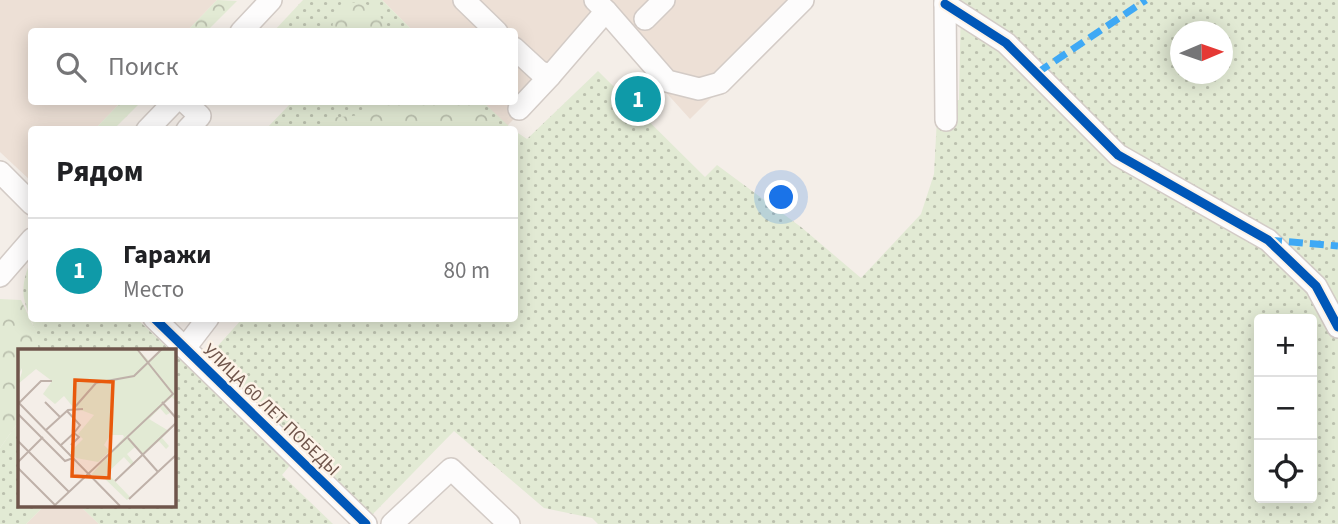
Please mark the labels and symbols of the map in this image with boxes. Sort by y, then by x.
north arrow [1170,21,1233,84]
pin: 1 [615,73,661,125]
your location [764,180,798,214]
street label: УЛИЦА 60 ЛЕТ ПОБЕДЫ [197,338,345,482]
inset map [18,349,175,506]

